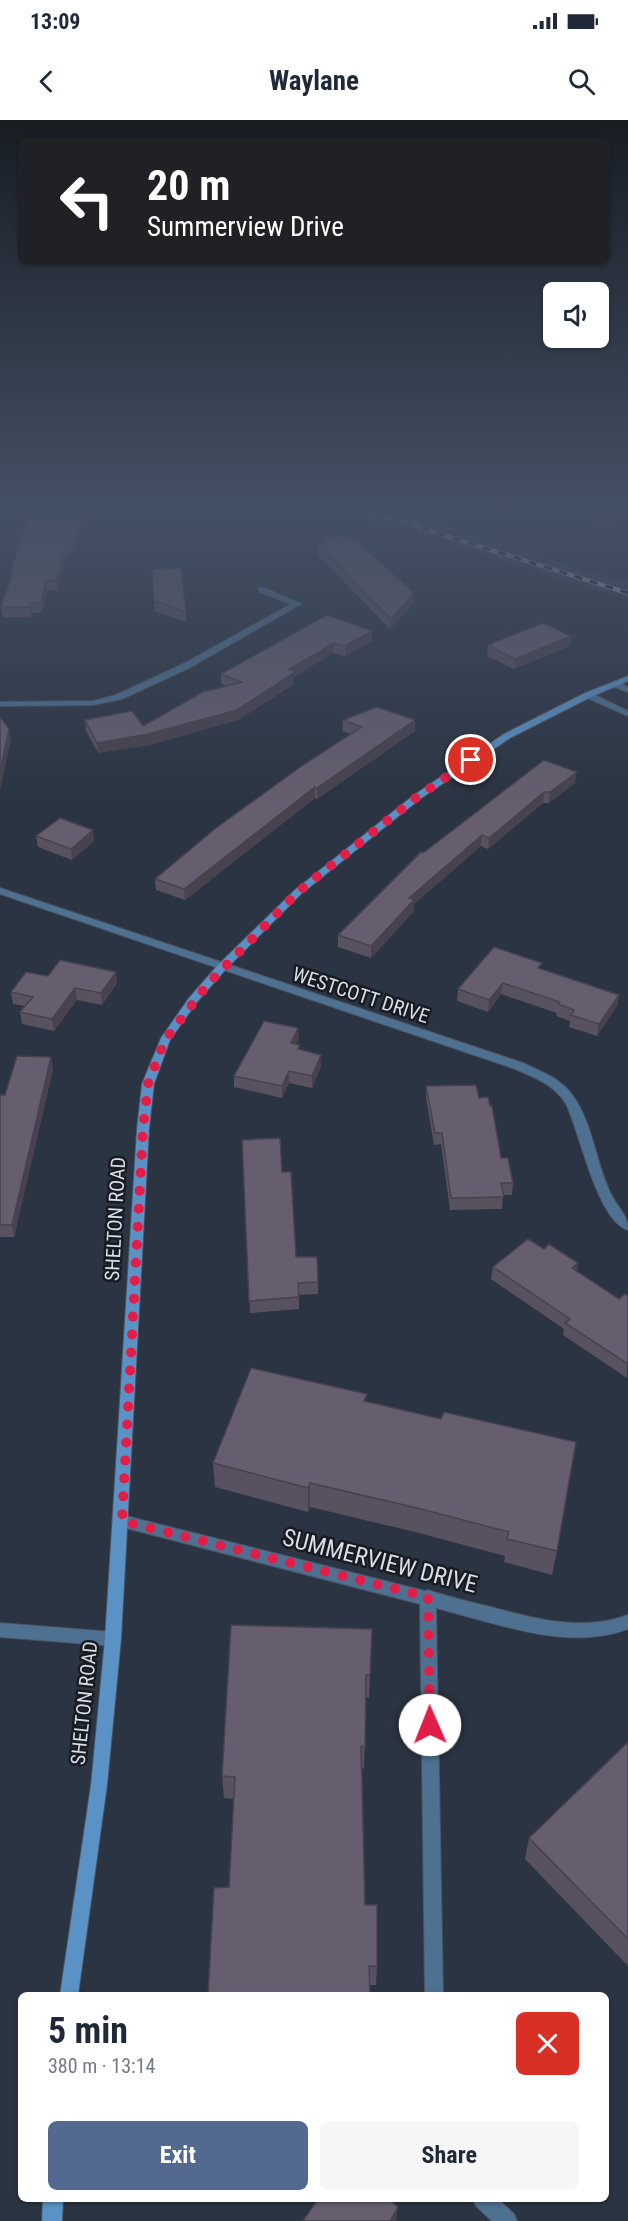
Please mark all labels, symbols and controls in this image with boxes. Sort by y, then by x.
text: 13:09 [30,9,81,34]
icon: back [30,65,63,98]
text: Waylane [269,65,359,97]
icon: search [565,65,598,98]
text: 20 m [147,161,230,210]
icon: left [48,162,126,240]
text: Summerview Drive [147,211,344,243]
map controls [543,282,609,348]
button: sound [543,282,609,348]
pin [445,734,496,785]
icon: arrive [454,743,487,776]
street label: WESTCOTT DRIVE [290,962,432,1028]
street label: SHELTON ROAD [100,1156,130,1282]
street label: SUMMERVIEW DRIVE [280,1523,480,1599]
street label: SHELTON ROAD [66,1640,102,1766]
position arrow [398,1693,462,1757]
text: 5 min [48,2010,128,2052]
button: close [516,2012,579,2075]
text: 380 m · 13:14 [48,2054,155,2078]
button: Exit [48,2121,308,2190]
button: Share [320,2121,579,2190]

